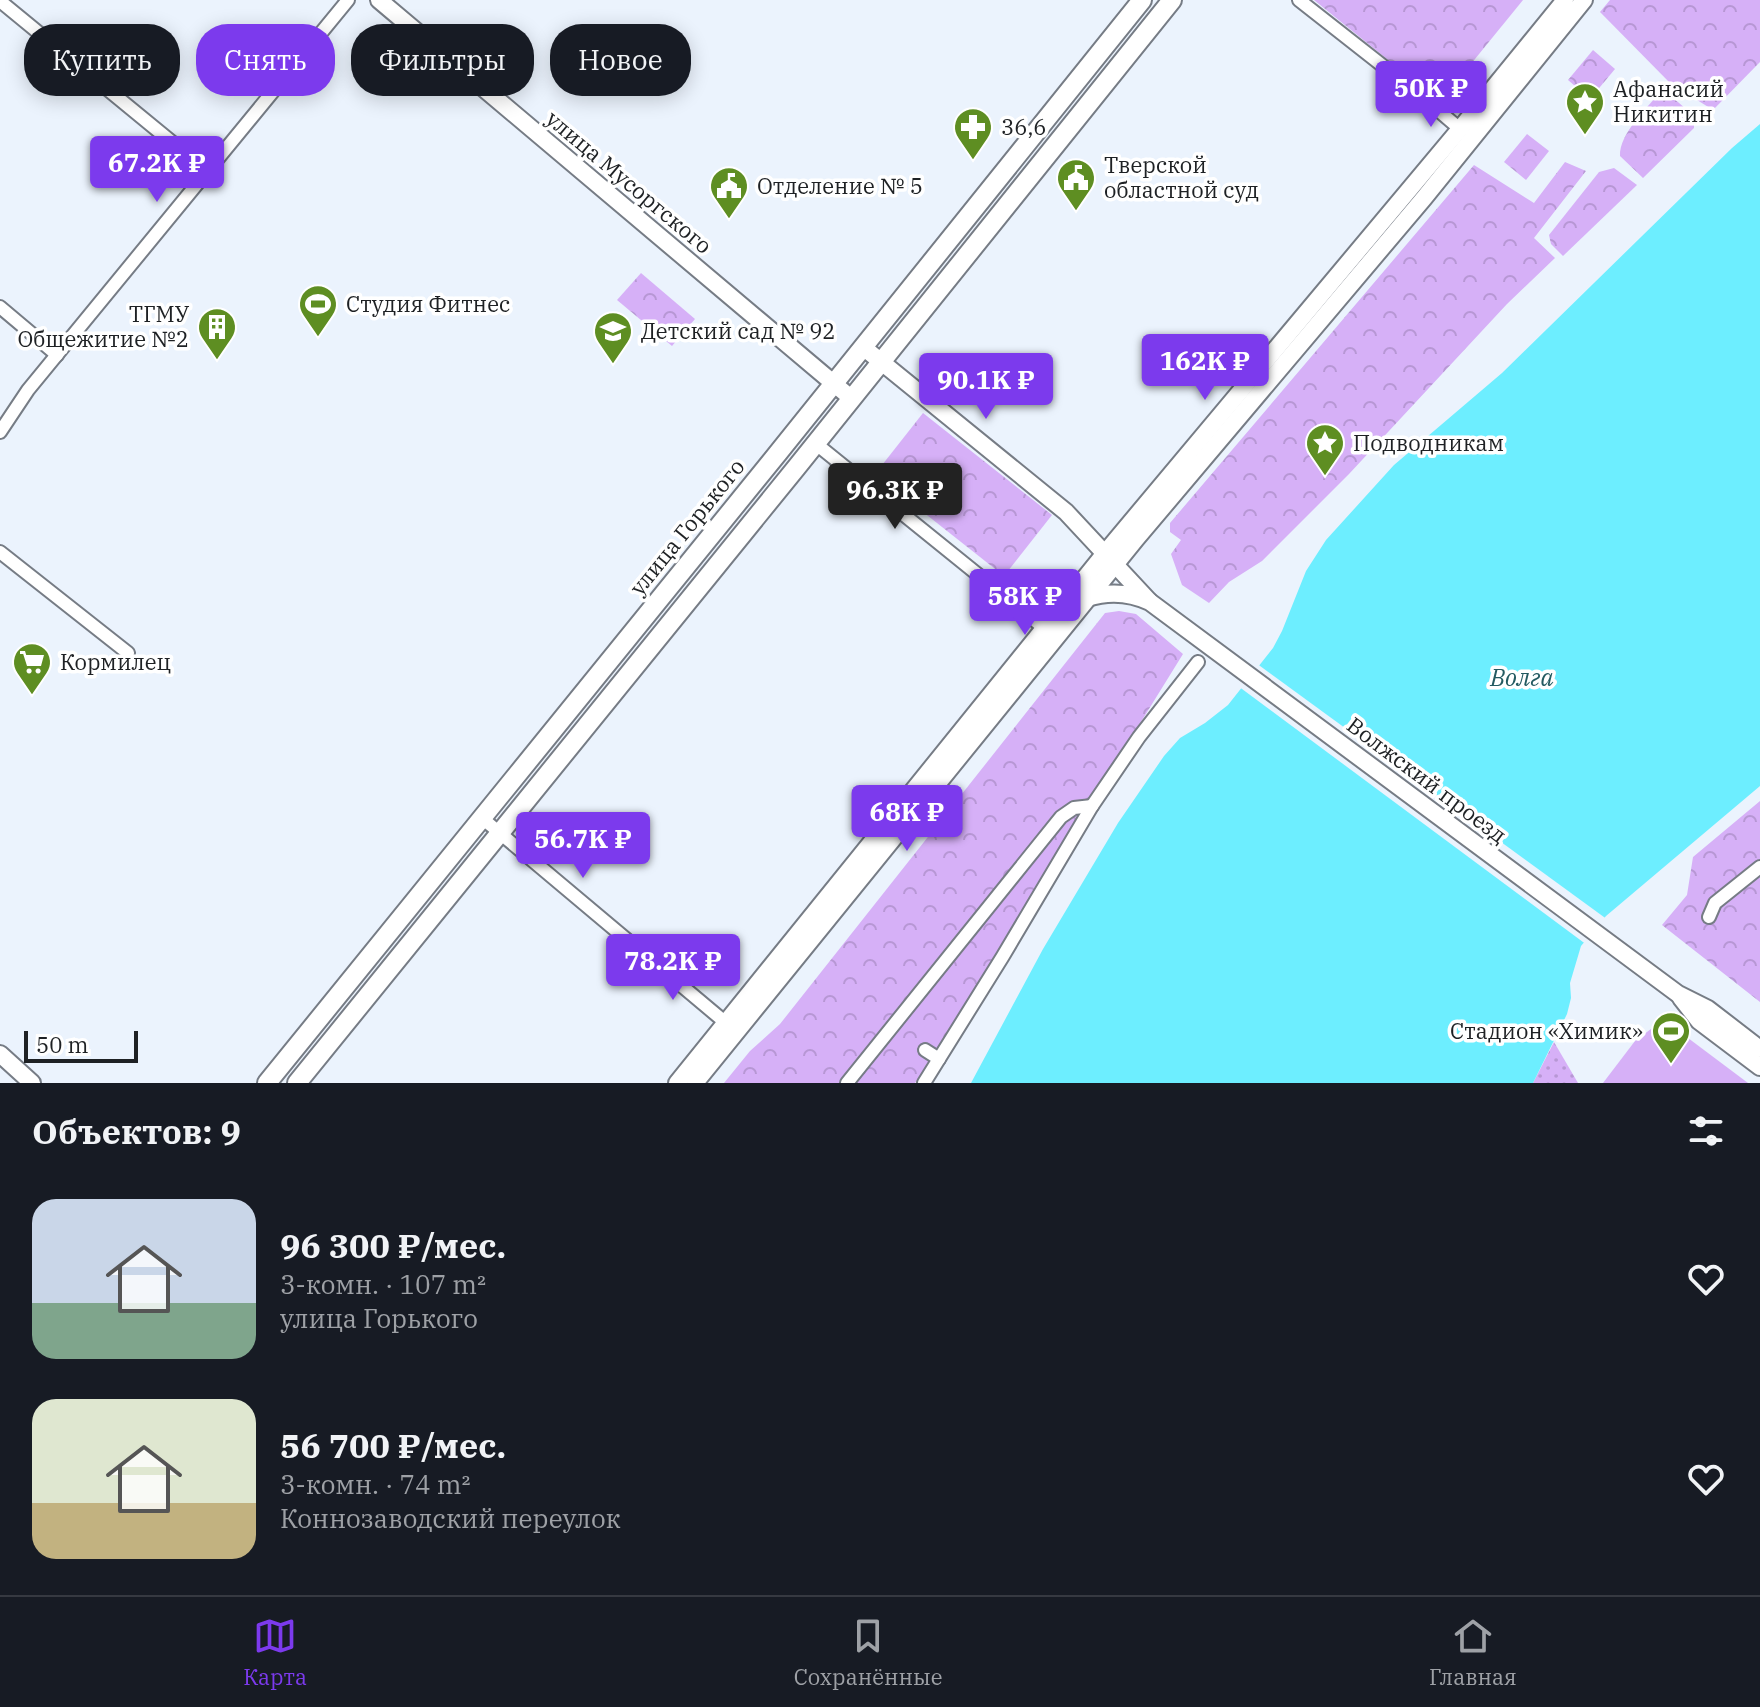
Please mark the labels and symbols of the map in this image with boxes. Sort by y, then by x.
pin: 50K ₽ [1375,61,1487,129]
place label: Афанасий Никитин [1613,74,1724,128]
place icon: Афанасий Никитин [1564,81,1606,136]
street label: улица Мусоргского [540,104,718,260]
pharmacy icon: 36,6 [952,106,994,161]
place label: 36,6 [1001,112,1047,141]
pin: 67.2K ₽ [83,136,231,204]
place label: Тверской областной суд [1104,150,1259,204]
public building icon: Тверской областной суд [1055,157,1097,212]
public building icon: Отделение № 5 [708,165,750,220]
place label: Отделение № 5 [757,171,923,200]
sports icon: Студия Фитнес [297,283,339,338]
place label: Студия Фитнес [346,289,510,318]
place label: ТГМУ Общежитие №2 [17,299,190,353]
building icon: ТГМУ Общежитие №2 [196,306,238,361]
school or university icon: Детский сад № 92 [592,310,634,365]
place label: Детский сад № 92 [641,316,836,345]
pin: 162K ₽ [1140,334,1270,402]
pin: 90.1K ₽ [912,353,1060,421]
place icon: Подводникам [1304,422,1346,477]
place label: Подводникам [1353,428,1504,457]
street label: улица Горького [623,453,751,601]
pin: 96.3K ₽ [821,463,969,531]
pin: 58K ₽ [969,569,1081,637]
supermarket icon: Кормилец [11,641,53,696]
place label: Кормилец [60,647,171,676]
water label: Волга [1489,661,1554,693]
street label: Волжский проезд [1342,710,1513,849]
pin: 68K ₽ [851,785,963,853]
pin: 56.7K ₽ [509,812,657,880]
pin: 78.2K ₽ [599,934,747,1002]
sports icon: Стадион «Химик» [1650,1010,1692,1065]
place label: Стадион «Химик» [1450,1016,1643,1045]
scale bar [24,1027,138,1063]

